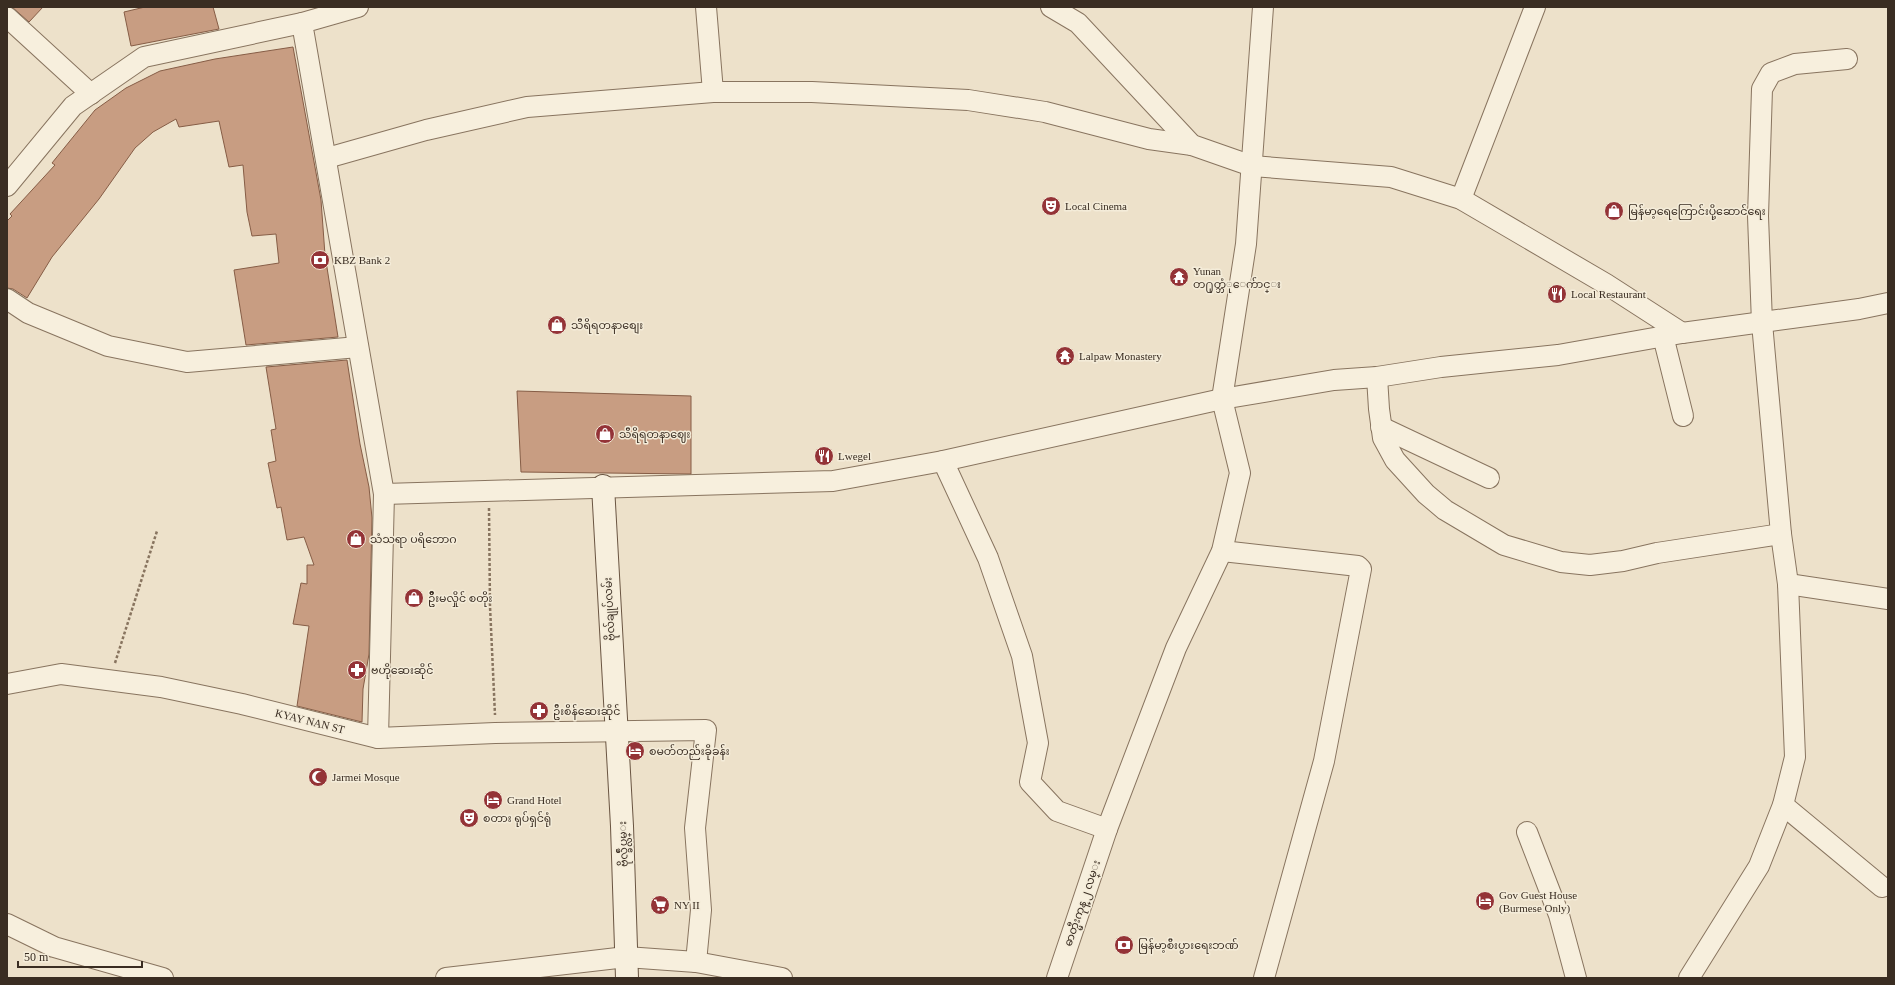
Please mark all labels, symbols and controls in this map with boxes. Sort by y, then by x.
theatre icon: Local Cinema [1040,195,1062,217]
place label: Local Cinema [1065,200,1127,212]
shop icon: မြန်မာ့ရေကြောင်းပို့ဆောင်ရေး [1603,200,1625,222]
place label: မြန်မာ့ရေကြောင်းပို့ဆောင်ရေး [1628,204,1766,220]
bank icon: KBZ Bank 2 [309,249,331,271]
place label: KBZ Bank 2 [334,254,390,266]
place label: Yunan တ႐ုတ္ဘံုေက်ာင္း [1193,265,1281,293]
temple icon: Yunan တ႐ုတ္ဘံုေက်ာင္း [1168,266,1190,288]
restaurant icon: Local Restaurant [1546,283,1568,305]
place label: Local Restaurant [1571,288,1646,300]
shop icon: သီရိရတနာစျေး [546,314,568,336]
place label: သီရိရတနာစျေး [571,318,643,334]
temple icon: Lalpaw Monastery [1054,345,1076,367]
place label: Lalpaw Monastery [1079,350,1162,362]
shop icon: သီရိရတနာဈေး [594,423,616,445]
place label: သီရိရတနာဈေး [619,427,691,443]
restaurant icon: Lwegel [813,445,835,467]
place label: Lwegel [838,450,871,462]
shop icon: သံသရာ ပရိဘောဂ [345,528,367,550]
place label: သံသရာ ပရိဘောဂ [370,532,457,548]
street label: ဗိုလ်ချုပ်လမ်း [600,576,620,641]
shop icon: ဦီးမလှိုင် စတိုး [403,587,425,609]
place label: ဦီးမလှိုင် စတိုး [428,591,493,607]
pharmacy icon: ဗဟိုဆေးဆိုင် [346,659,368,681]
place label: ဗဟိုဆေးဆိုင် [371,663,433,679]
pharmacy icon: ဦးစိန်ဆေးဆိုင် [528,700,550,722]
place label: ဦးစိန်ဆေးဆိုင် [553,704,620,720]
street label: KYAY NAN ST [274,707,346,736]
hotel icon: စမတ်တည်းခိုခန်း [624,740,646,762]
place label: စမတ်တည်းခိုခန်း [649,744,730,760]
mosque icon: Jarmei Mosque [307,766,329,788]
place label: Jarmei Mosque [332,771,400,783]
hotel icon: Grand Hotel [482,789,504,811]
place label: Grand Hotel [507,794,562,806]
theatre icon: စတား ရုပ်ရှင်ရုံ [458,807,480,829]
place label: စတား ရုပ်ရှင်ရုံ [483,811,551,827]
street label: ဗိုလ္ခ်ဳပ္လမ္း [614,820,633,867]
street label: ဓာတ္မီးကုန္ ၂ လမ္း [1061,858,1106,949]
place label: Gov Guest House (Burmese Only) [1499,889,1577,915]
hotel icon: Gov Guest House (Burmese Only) [1474,890,1496,912]
supermarket icon: NY II [649,894,671,916]
place label: NY II [674,899,700,911]
bank icon: မြန်မာ့စီးပွားရေးဘဏ် [1113,934,1135,956]
place label: မြန်မာ့စီးပွားရေးဘဏ် [1138,938,1239,954]
scale bar [18,943,142,969]
text: 50 m [24,950,49,964]

